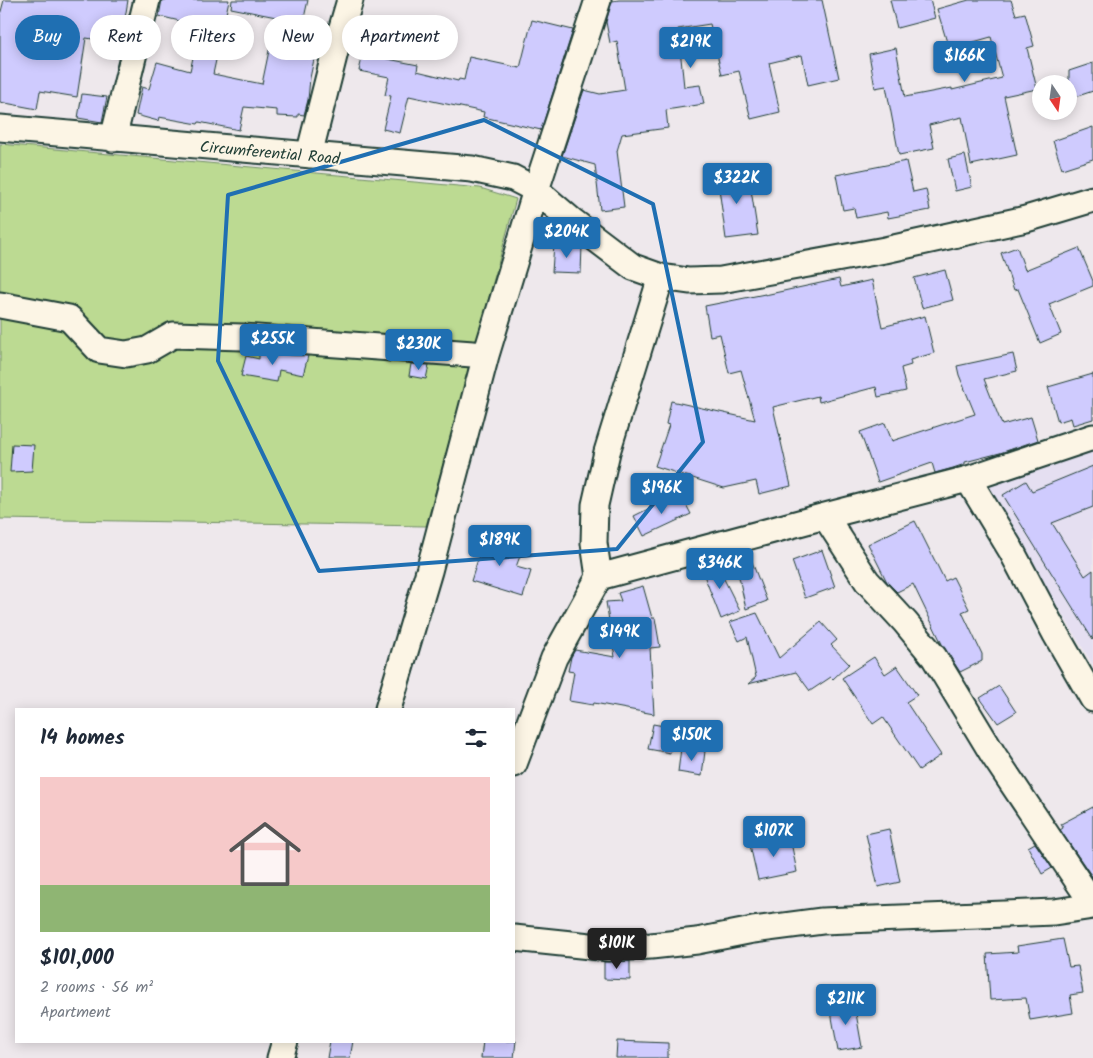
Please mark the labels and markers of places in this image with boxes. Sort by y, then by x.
pin: $219K [656,27,726,69]
pin: $166K [930,41,1000,83]
pin: $322K [702,162,772,205]
pin: $204K [532,216,602,259]
pin: $255K [238,324,308,366]
pin: $230K [384,328,454,371]
pin: $196K [627,472,697,515]
pin: $189K [465,524,535,567]
pin: $346K [685,548,755,590]
pin: $149K [585,616,655,659]
pin: $150K [657,720,727,762]
pin: $107K [739,816,809,858]
pin: $101K [582,928,652,970]
pin: $211K [811,984,881,1026]

